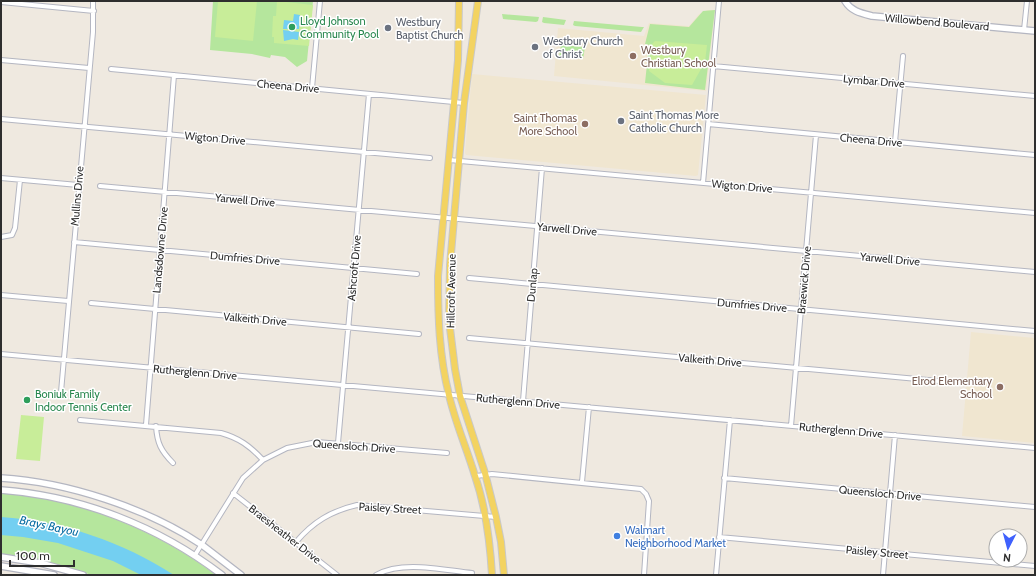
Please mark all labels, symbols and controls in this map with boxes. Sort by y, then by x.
street label: Willowbend Boulevard [884,10,990,34]
place label: Lloyd Johnson Community Pool [300,14,379,41]
place label: Westbury Baptist Church [396,15,464,42]
marker: Lloyd Johnson Community Pool [287,22,297,32]
marker: Westbury Baptist Church [383,23,393,33]
place label: Westbury Church of Christ [543,34,623,61]
marker: Westbury Church of Christ [530,42,540,52]
place label: Westbury Christian School [641,43,717,70]
marker: Westbury Christian School [628,51,638,61]
street label: Lymbar Drive [843,71,906,91]
street label: Cheena Drive [256,76,320,96]
place label: Saint Thomas More Catholic Church [629,108,719,135]
place label: Saint Thomas More School [513,111,577,138]
marker: Saint Thomas More Catholic Church [616,116,626,126]
marker: Saint Thomas More School [580,119,590,129]
street label: Wigton Drive [184,128,246,148]
street label: Cheena Drive [839,130,903,150]
street label: Mullins Drive [67,165,87,226]
street label: Wigton Drive [711,176,773,196]
street label: Yarwell Drive [213,190,276,210]
street label: Landsdowne Drive [149,206,171,294]
street label: Yarwell Drive [535,219,598,239]
street label: Ashcroft Drive [344,234,364,302]
street label: Braewick Drive [794,245,814,315]
street label: Dumfries Drive [209,248,281,268]
street label: Yarwell Drive [858,249,921,269]
street label: Hillcroft Avenue [443,253,459,328]
street label: Dunlap [524,268,540,302]
street label: Dumfries Drive [716,295,788,315]
street label: Valkeith Drive [223,309,288,329]
street label: Valkeith Drive [678,350,743,370]
street label: Rutherglenn Drive [153,361,238,383]
place label: Elrod Elementary School [912,374,992,401]
marker: Elrod Elementary School [995,382,1005,392]
place label: Boniuk Family Indoor Tennis Center [35,387,132,414]
street label: Rutherglenn Drive [476,390,561,412]
marker: Boniuk Family Indoor Tennis Center [22,395,32,405]
street label: Rutherglenn Drive [799,419,884,441]
street label: Queensloch Drive [312,436,396,456]
street label: Queensloch Drive [838,482,922,504]
street label: Paisley Street [358,499,422,517]
street label: Braesheather Drive [246,501,324,567]
water label: Brays Bayou [18,512,80,539]
place label: Walmart Neighborhood Market [625,523,726,550]
north arrow [988,528,1028,568]
marker: Walmart Neighborhood Market [612,531,622,541]
scale bar [10,542,74,568]
street label: Paisley Street [845,542,909,562]
text: 100 m [16,548,50,563]
text: N [1002,551,1012,565]

